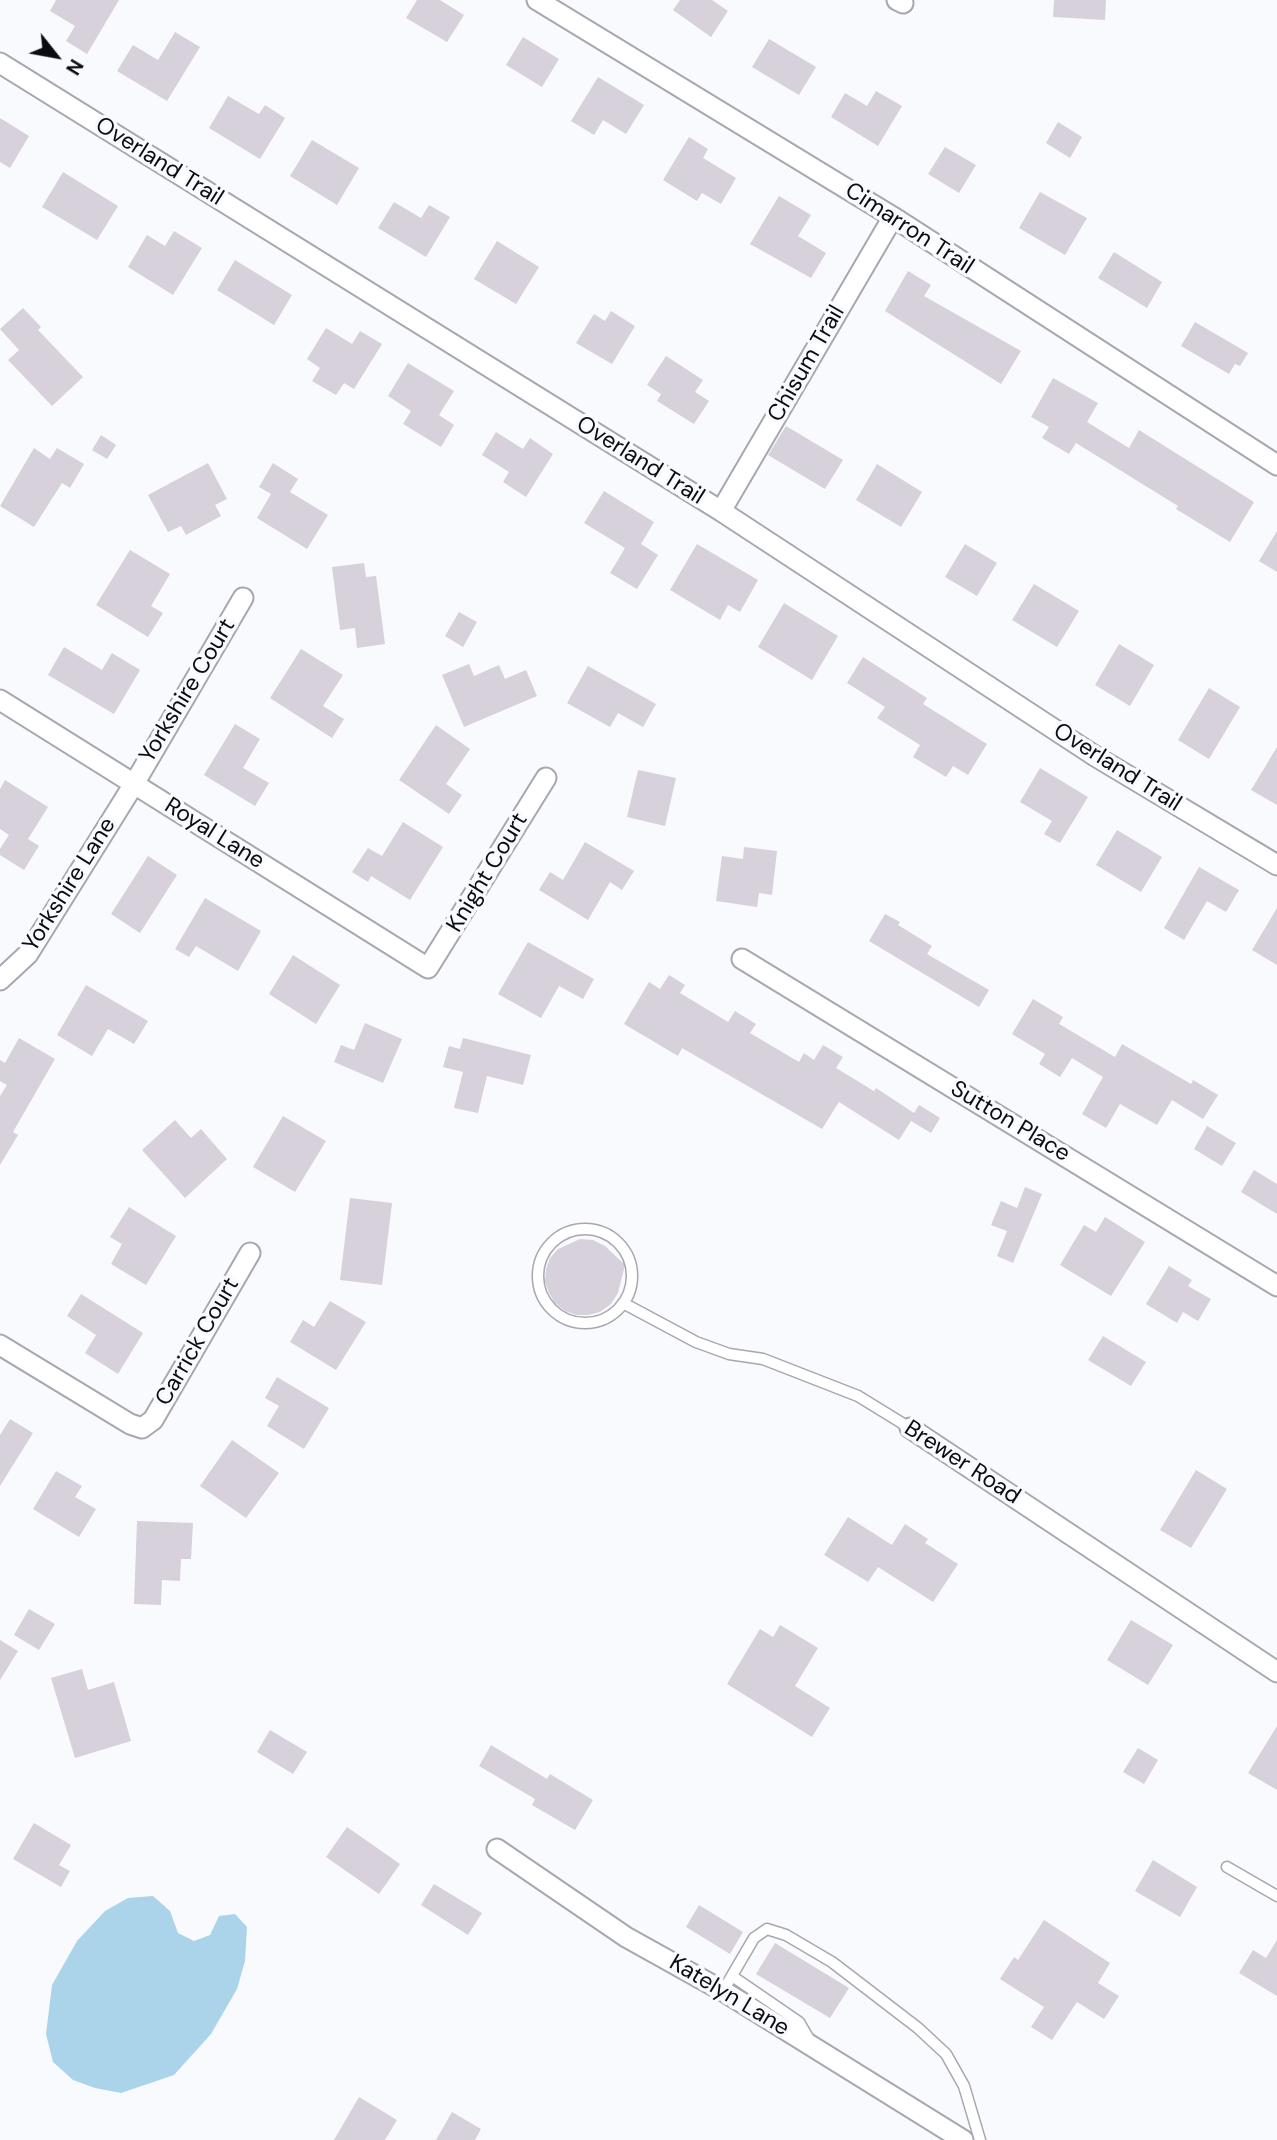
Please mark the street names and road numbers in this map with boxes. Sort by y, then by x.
street label: Overland Trail [90,112,228,212]
street label: Cimarron Trail [839,177,979,281]
street label: Chisum Trail [763,301,851,427]
street label: Overland Trail [571,411,709,511]
street label: Yorkshire Court [134,614,242,768]
street label: Overland Trail [1048,718,1186,818]
street label: Royal Lane [159,793,269,875]
street label: Knight Court [442,808,534,938]
street label: Yorkshire Lane [18,813,122,957]
street label: Sutton Place [945,1076,1075,1168]
street label: Carrick Court [150,1273,246,1411]
street label: Brewer Road [899,1415,1025,1511]
street label: Katelyn Lane [664,1949,794,2043]

